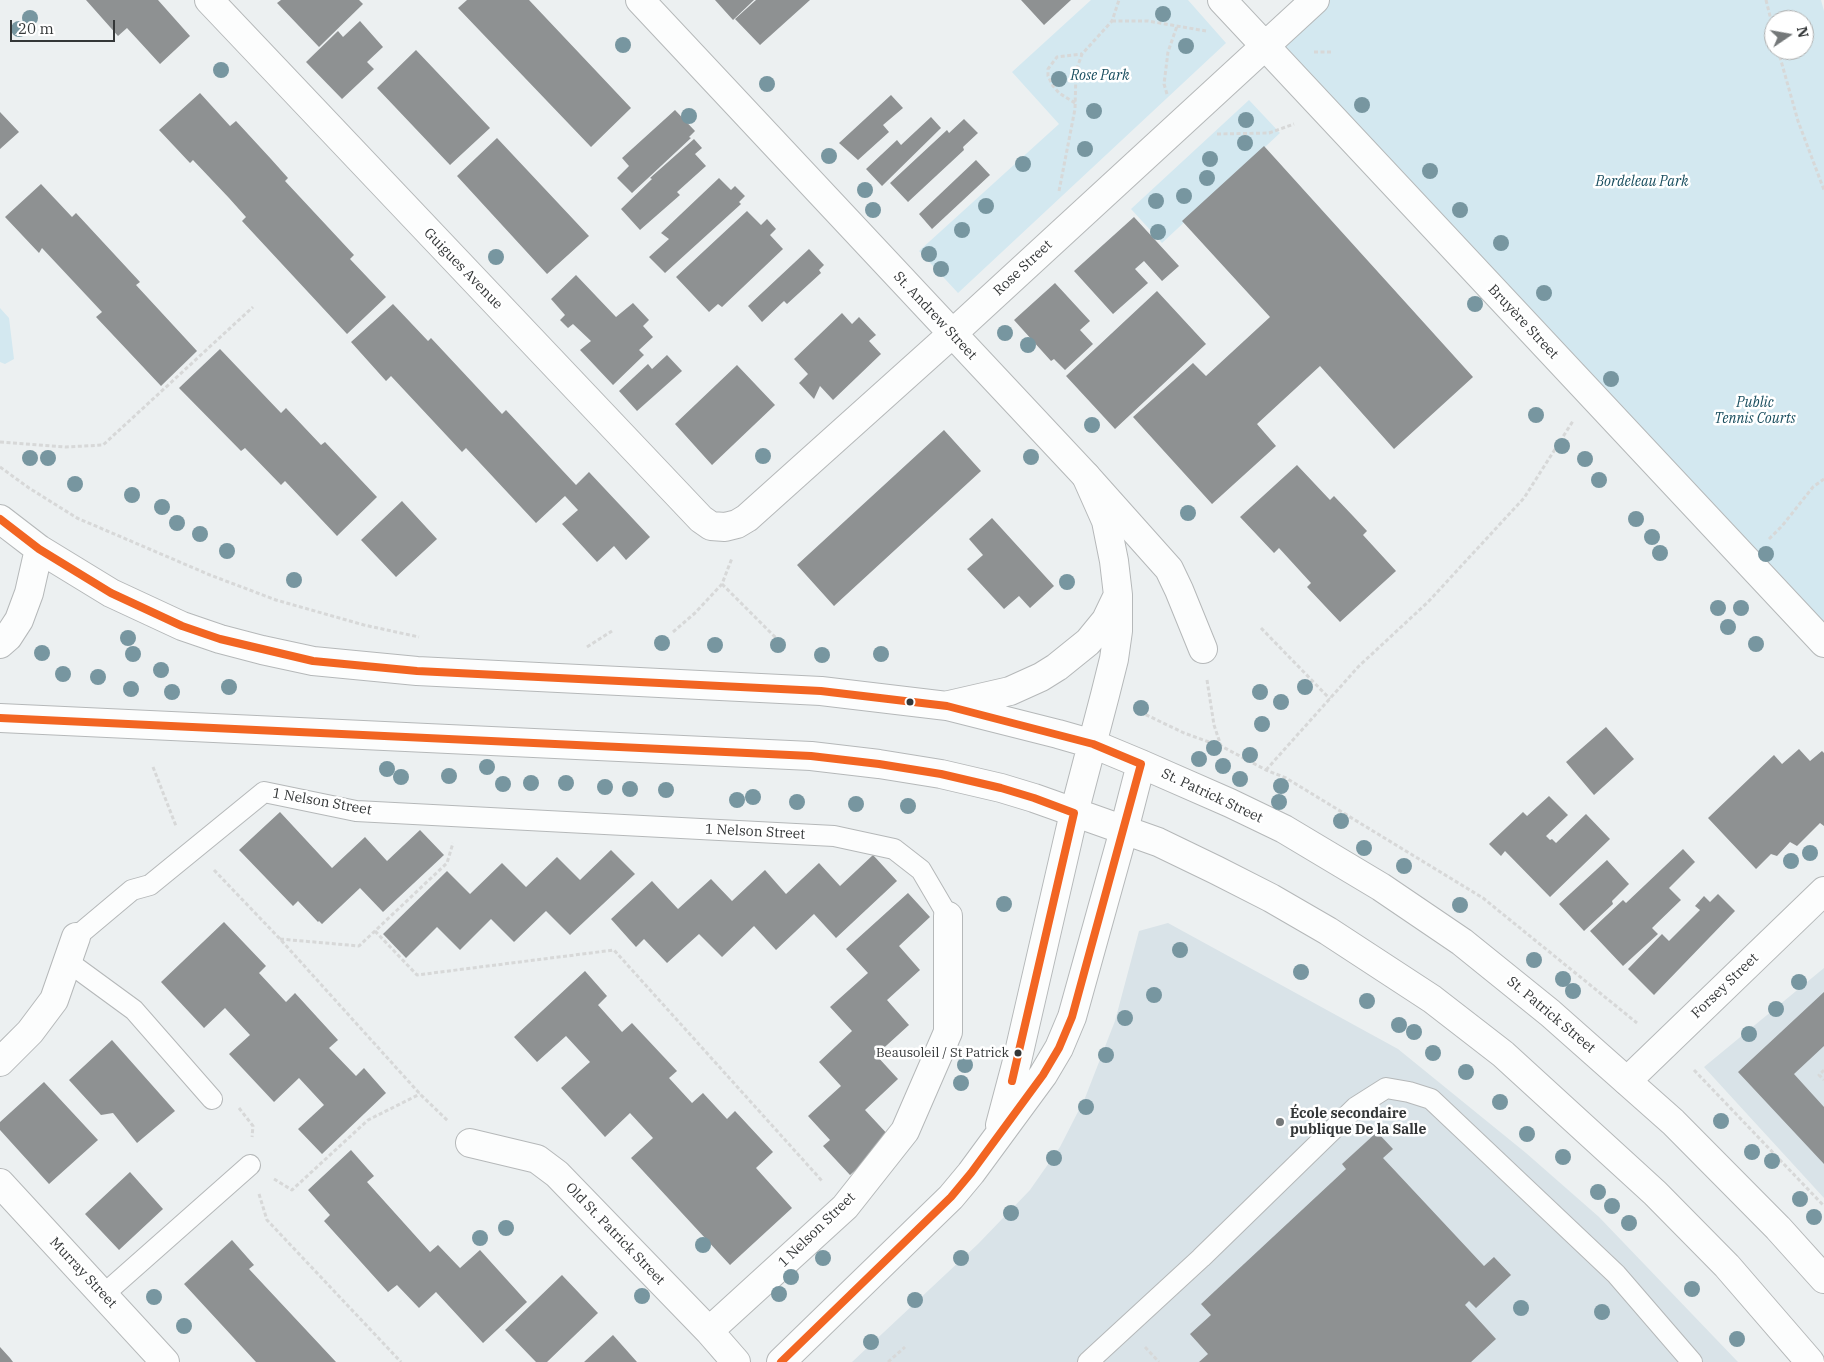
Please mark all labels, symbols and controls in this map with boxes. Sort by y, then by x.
scale bar [12,10,118,42]
north arrow [1764,10,1814,60]
text: 20 m [18,19,54,38]
text: N [1793,25,1813,39]
park label: Rose Park [1071,68,1129,84]
park label: Bordeleau Park [1595,174,1689,190]
street label: Guigues Avenue [420,225,506,313]
street label: Rose Street [990,237,1056,299]
street label: St. Andrew Street [890,268,980,364]
street label: Bruyère Street [1484,281,1562,363]
park label: Public Tennis Courts [1714,395,1796,428]
unlabelled marker [905,697,915,707]
street label: St. Patrick Street [1159,765,1265,827]
street label: 1 Nelson Street [271,785,373,819]
street label: 1 Nelson Street [704,821,806,843]
street label: Forsey Street [1688,950,1762,1022]
street label: St. Patrick Street [1504,973,1598,1057]
place label: Beausoleil / St Patrick [876,1045,1009,1061]
marker: Beausoleil / St Patrick [1013,1048,1023,1058]
place label: École secondaire publique De la Salle [1290,1106,1426,1138]
marker: École secondaire publique De la Salle [1274,1116,1286,1128]
street label: Old St. Patrick Street [562,1179,668,1289]
street label: 1 Nelson Street [775,1189,859,1271]
street label: Murray Street [46,1234,120,1312]

